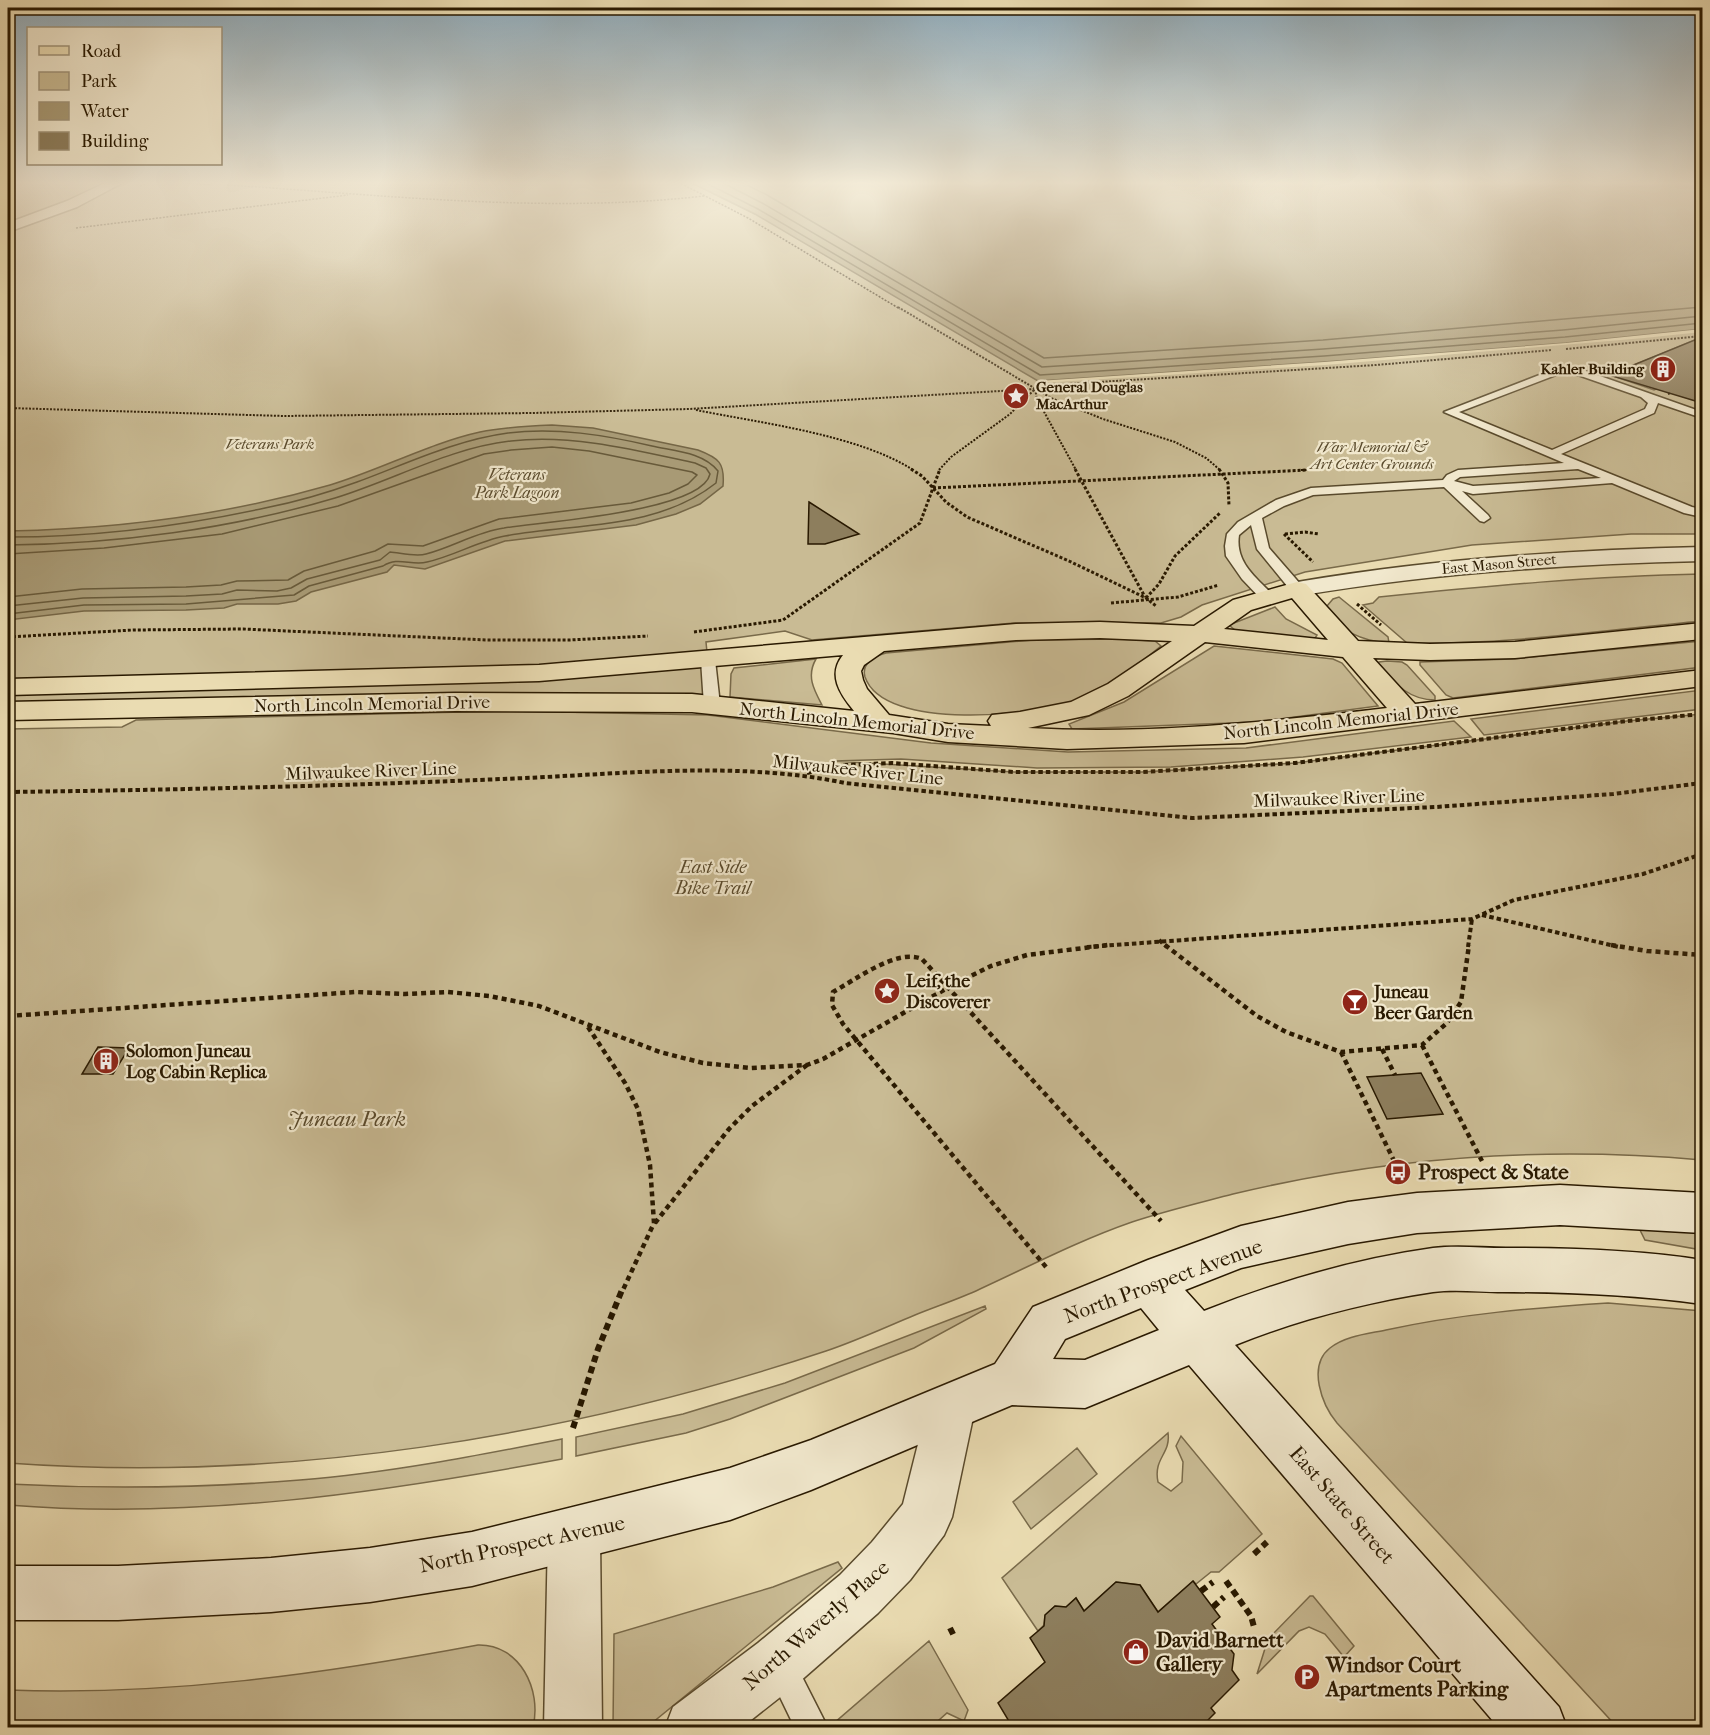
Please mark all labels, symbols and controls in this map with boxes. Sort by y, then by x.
legend [27,27,222,165]
text: Road [81,41,121,62]
text: Park [81,71,118,92]
text: Water [80,101,129,122]
text: Building [81,131,149,152]
building icon: Kahler Building [1648,354,1678,384]
place label: Kahler Building [1540,360,1645,378]
place label: General Douglas MacArthur [1035,378,1143,413]
place icon: General Douglas MacArthur [1001,381,1031,411]
park label: Veterans Park [226,435,314,453]
park label: War Memorial & Art Center Grounds [1308,438,1434,473]
water label: Veterans Park Lagoon [474,465,559,502]
street label: East Mason Street [1441,550,1558,578]
street label: North Lincoln Memorial Drive [254,692,490,717]
street label: North Lincoln Memorial Drive [738,699,976,744]
street label: North Lincoln Memorial Drive [1222,699,1460,744]
street label: Milwaukee River Line [772,751,944,790]
street label: Milwaukee River Line [285,758,457,785]
street label: Milwaukee River Line [1253,785,1425,812]
park label: East Side Bike Trail [674,857,753,899]
place label: Leif, the Discoverer [906,971,990,1013]
place icon: Leif, the Discoverer [872,976,902,1006]
place label: Juneau Beer Garden [1372,982,1473,1024]
bar icon: Juneau Beer Garden [1340,987,1370,1017]
place label: Solomon Juneau Log Cabin Replica [126,1041,267,1083]
building icon: Solomon Juneau Log Cabin Replica [91,1046,121,1076]
park label: Juneau Park [288,1107,406,1131]
bus stop icon: Prospect & State [1383,1157,1413,1187]
place label: Prospect & State [1418,1160,1569,1184]
street label: North Prospect Avenue [1060,1234,1266,1328]
street label: East State Street [1284,1441,1400,1569]
street label: North Prospect Avenue [417,1510,627,1578]
street label: North Waverly Place [738,1555,894,1695]
place label: David Barnett Gallery [1156,1628,1284,1676]
shop icon: David Barnett Gallery [1121,1637,1151,1667]
place label: Windsor Court Apartments Parking [1324,1653,1509,1701]
parking icon: Windsor Court Apartments Parking [1292,1662,1322,1692]

